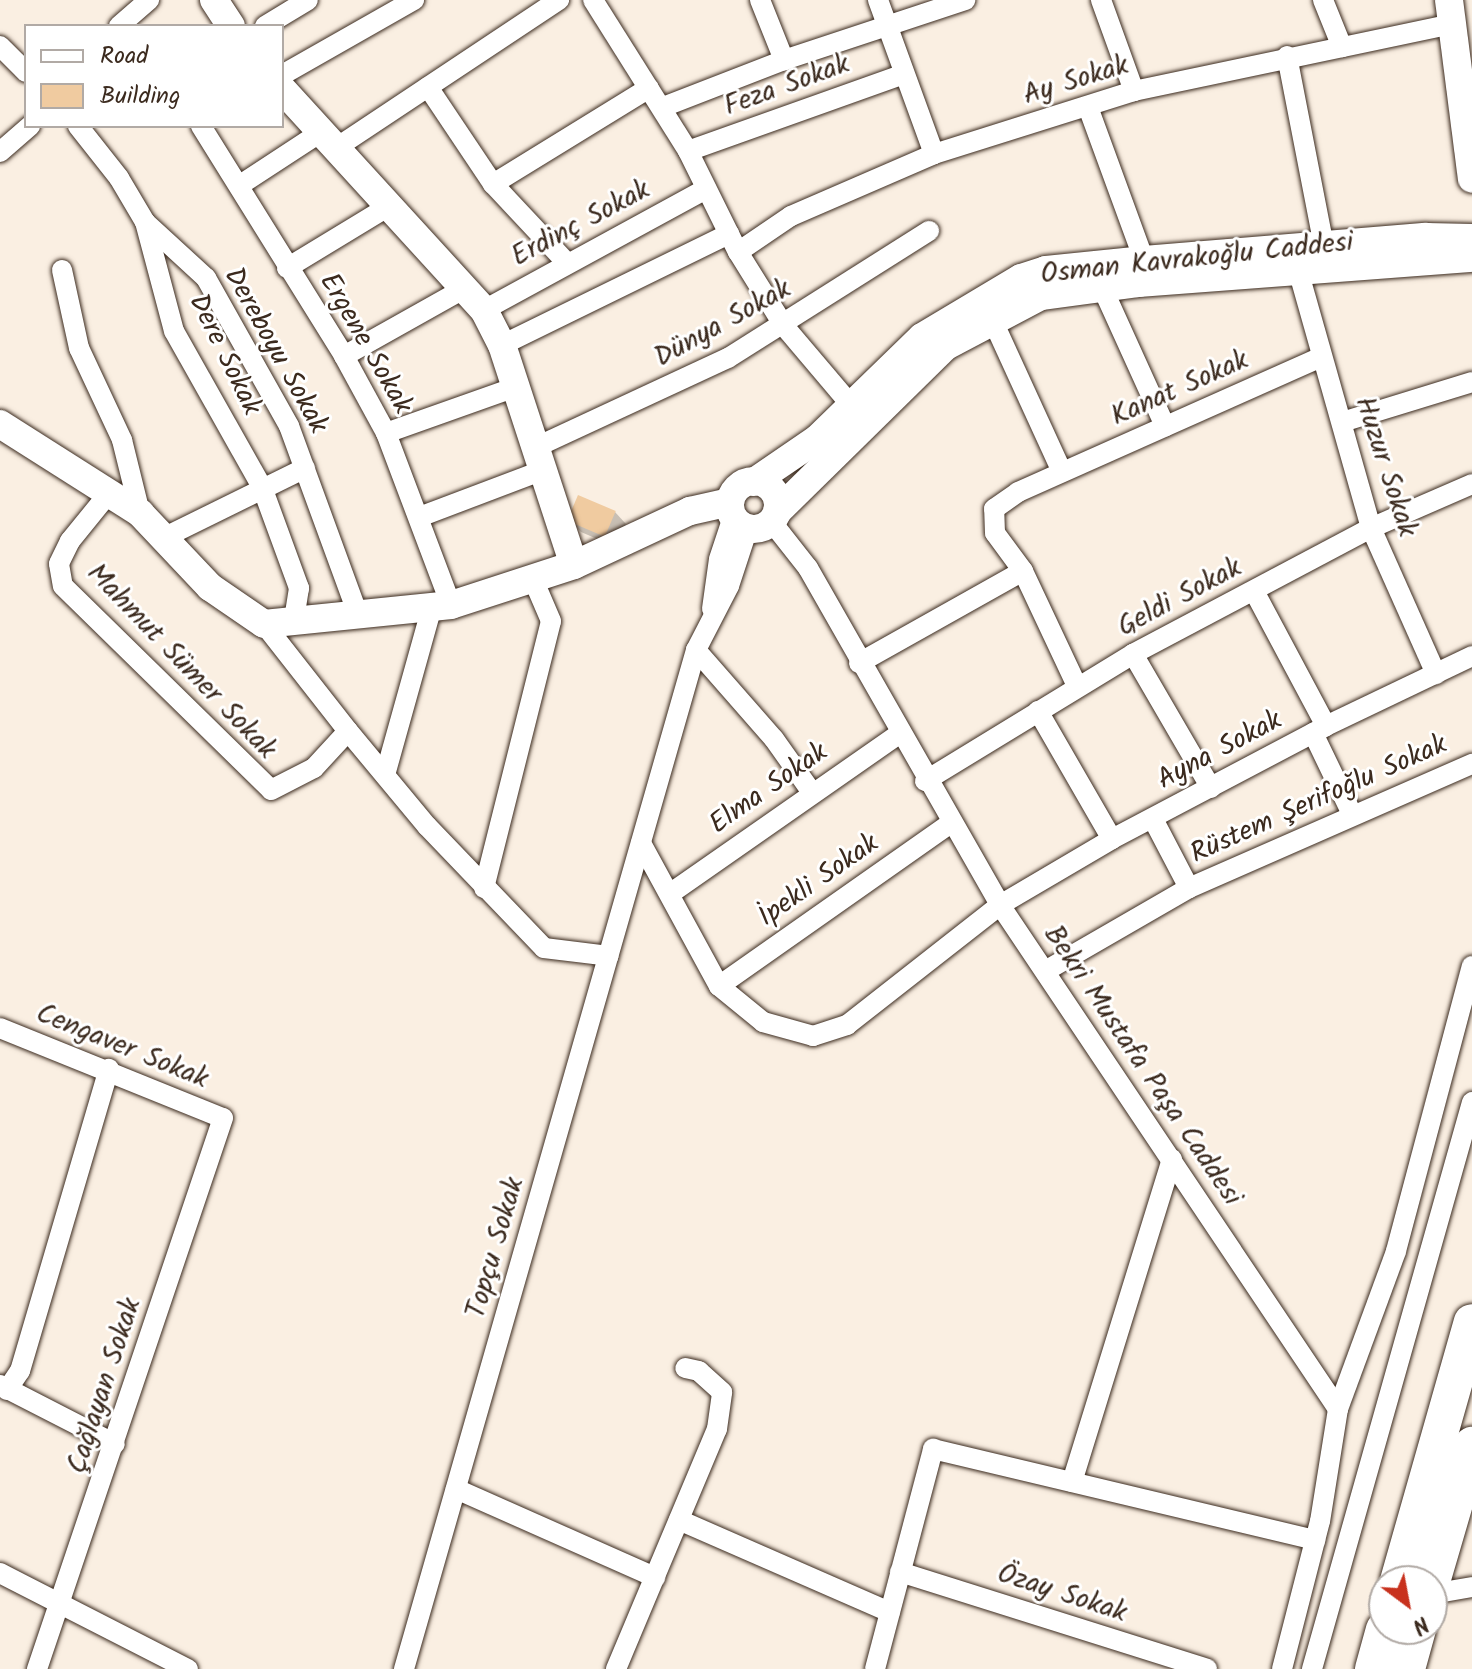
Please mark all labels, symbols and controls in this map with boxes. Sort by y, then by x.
legend [24,24,284,128]
text: Road [100,37,148,76]
street label: Feza Sokak [720,48,854,124]
street label: Ay Sokak [1019,49,1133,113]
text: Building [100,77,180,116]
street label: Erdinç Sokak [506,174,656,274]
street label: Osman Kavrakoğlu Caddesi [1039,226,1355,292]
street label: Dereboyu Sokak [216,262,334,440]
street label: Ergene Sokak [311,268,419,420]
street label: Dünya Sokak [649,273,797,375]
street label: Dere Sokak [180,289,268,421]
street label: Kanat Sokak [1106,344,1254,434]
street label: Huzur Sokak [1347,393,1423,541]
street label: Geldi Sokak [1112,551,1248,645]
street label: Mahmut Sümer Sokak [79,557,283,767]
street label: Ayna Sokak [1152,704,1288,798]
street label: Rüstem Şerifoğlu Sokak [1186,728,1452,872]
street label: Elma Sokak [703,736,835,842]
street label: İpekli Sokak [752,827,886,935]
street label: Bekri Mustafa Paşa Caddesi [1036,920,1248,1212]
street label: Cengaver Sokak [31,997,213,1097]
street label: Topçu Sokak [460,1174,532,1322]
street label: Çağlayan Sokak [61,1294,149,1478]
street label: Özay Sokak [993,1557,1131,1631]
north arrow [1368,1565,1448,1645]
text: N [1405,1606,1435,1643]

